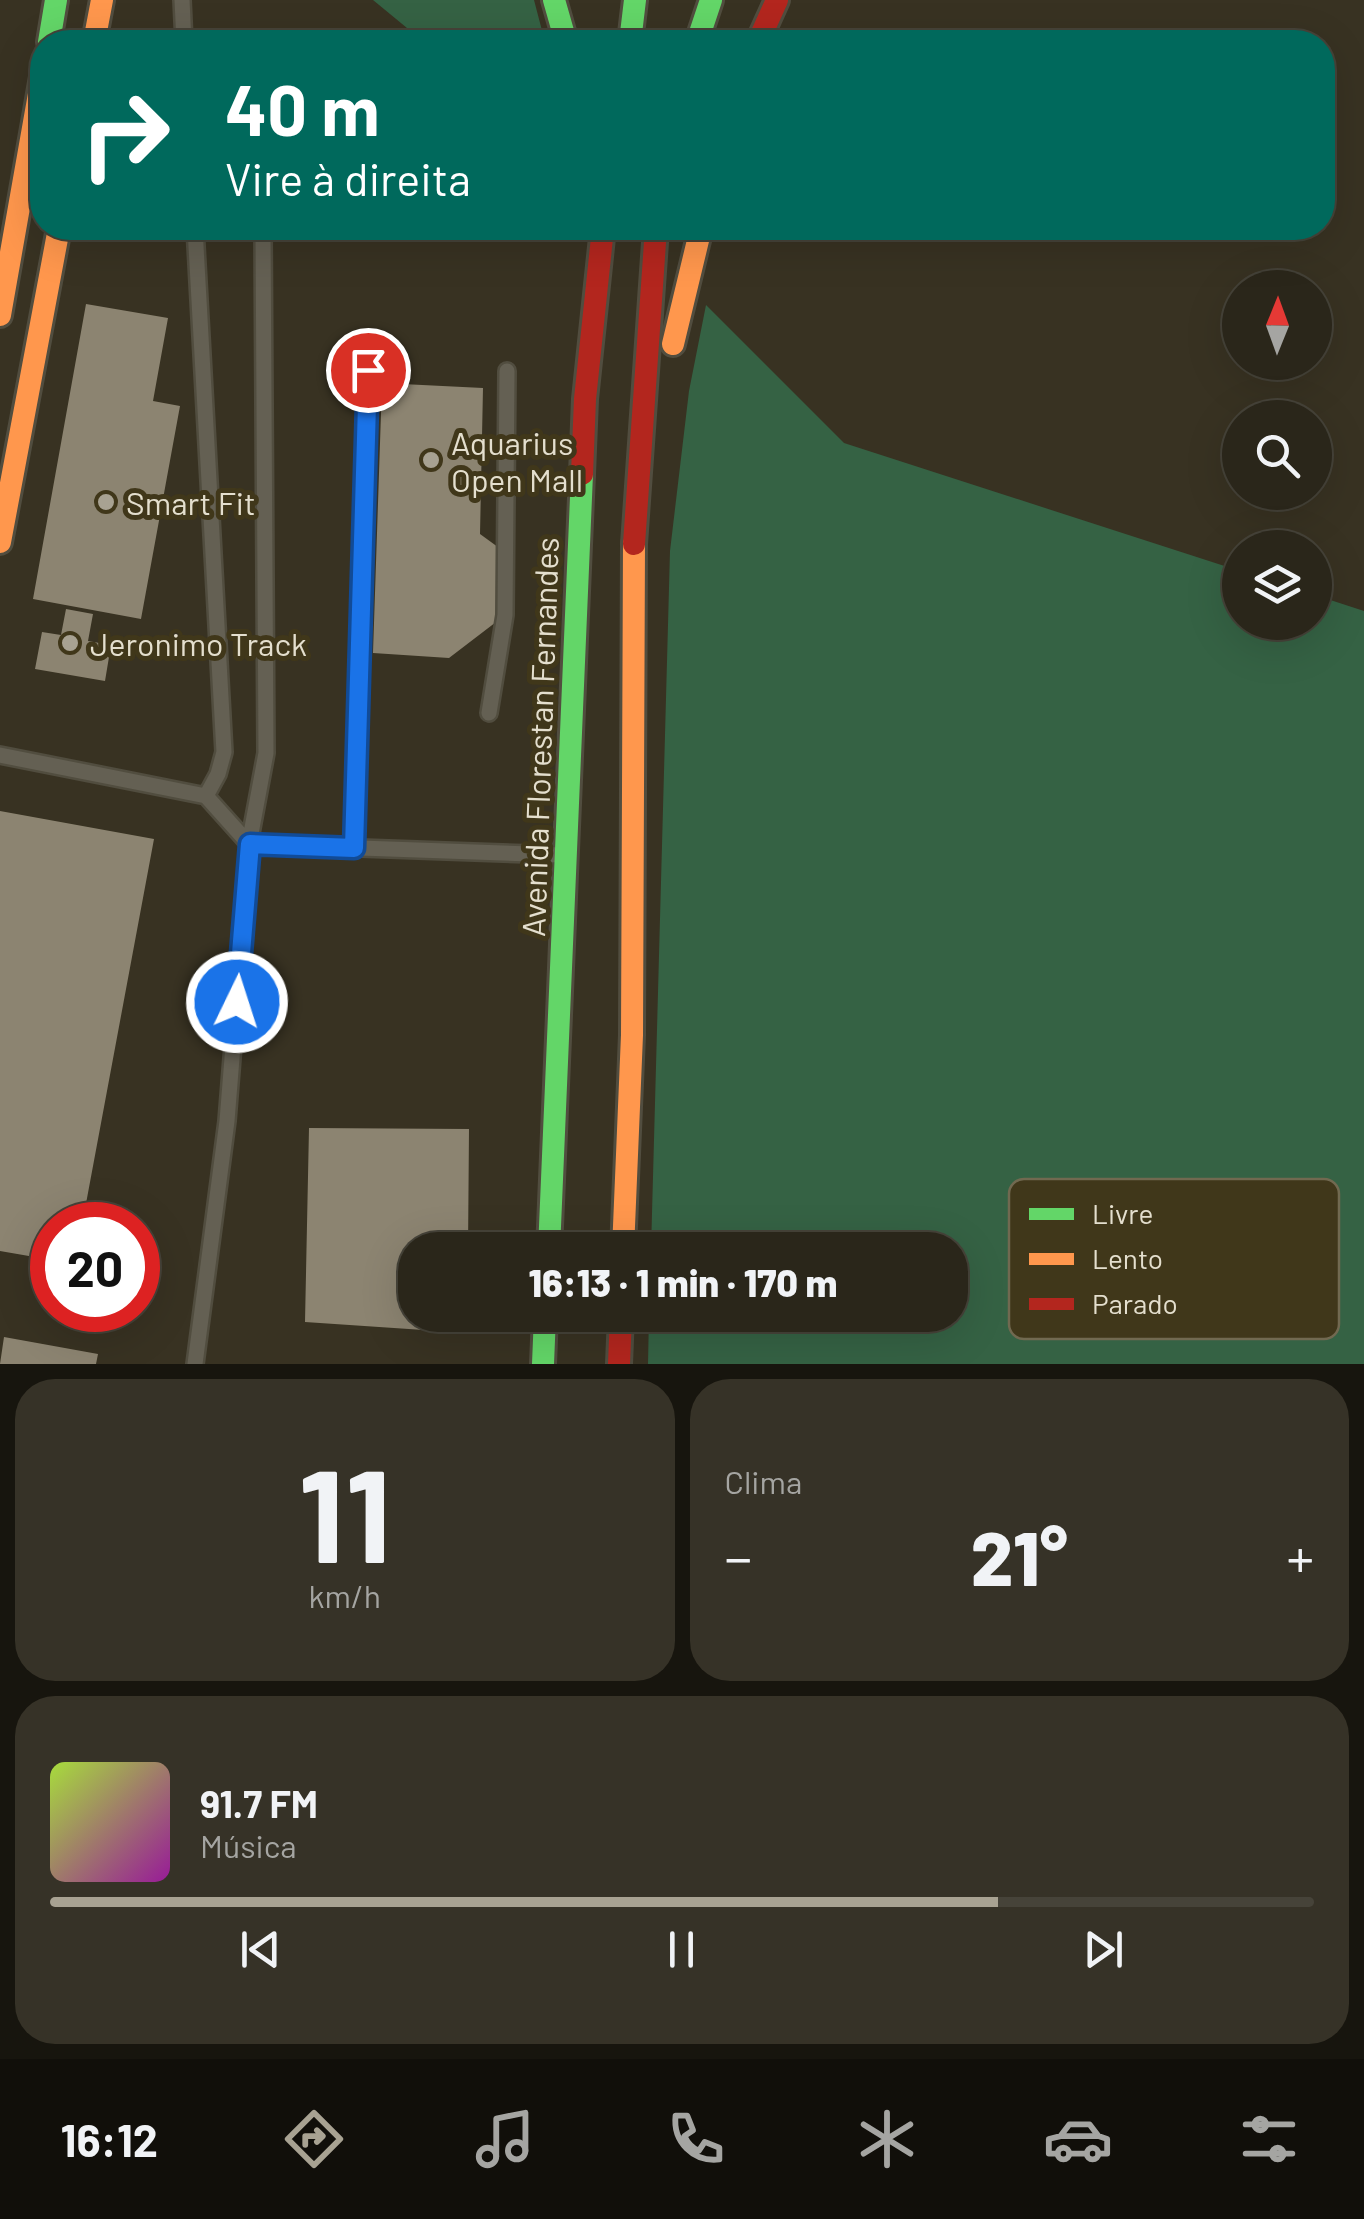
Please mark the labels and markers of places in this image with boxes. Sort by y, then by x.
pin [326,328,411,413]
place label: Aquarius Open Mall [451,423,583,498]
marker: Aquarius Open Mall [420,449,442,471]
place label: Smart Fit [126,483,256,521]
marker: Smart Fit [95,491,117,513]
place label: Jeronimo Track [90,624,307,662]
marker: Jeronimo Track [59,632,81,654]

